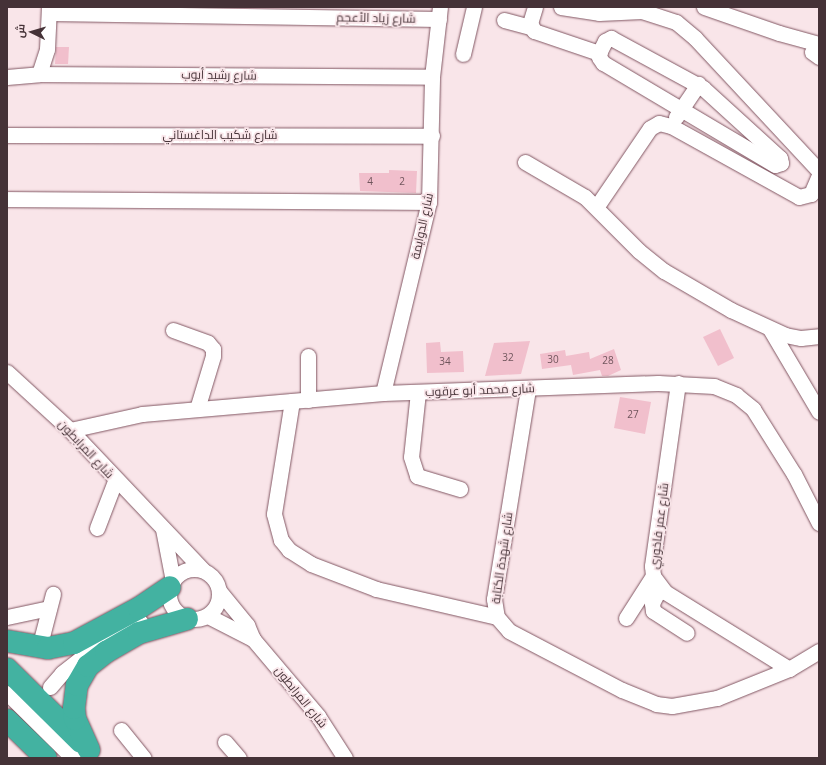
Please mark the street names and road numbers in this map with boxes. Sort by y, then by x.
street label: شارع زياد الأعجم [336,10,416,26]
street label: شارع رشيد أيوب [181,67,257,83]
street label: شارع شكيب الداغستاني [162,128,278,142]
street label: شارع الدوايمة [408,192,436,260]
street label: شارع محمد أبو عرقوب [425,381,535,399]
street label: شارع المرابطون [55,417,117,481]
street label: شارع عمر فاخوري [647,482,671,570]
street label: شارع شهدة الكتابة [488,511,516,605]
street label: شارع المرابطون [272,663,330,731]

